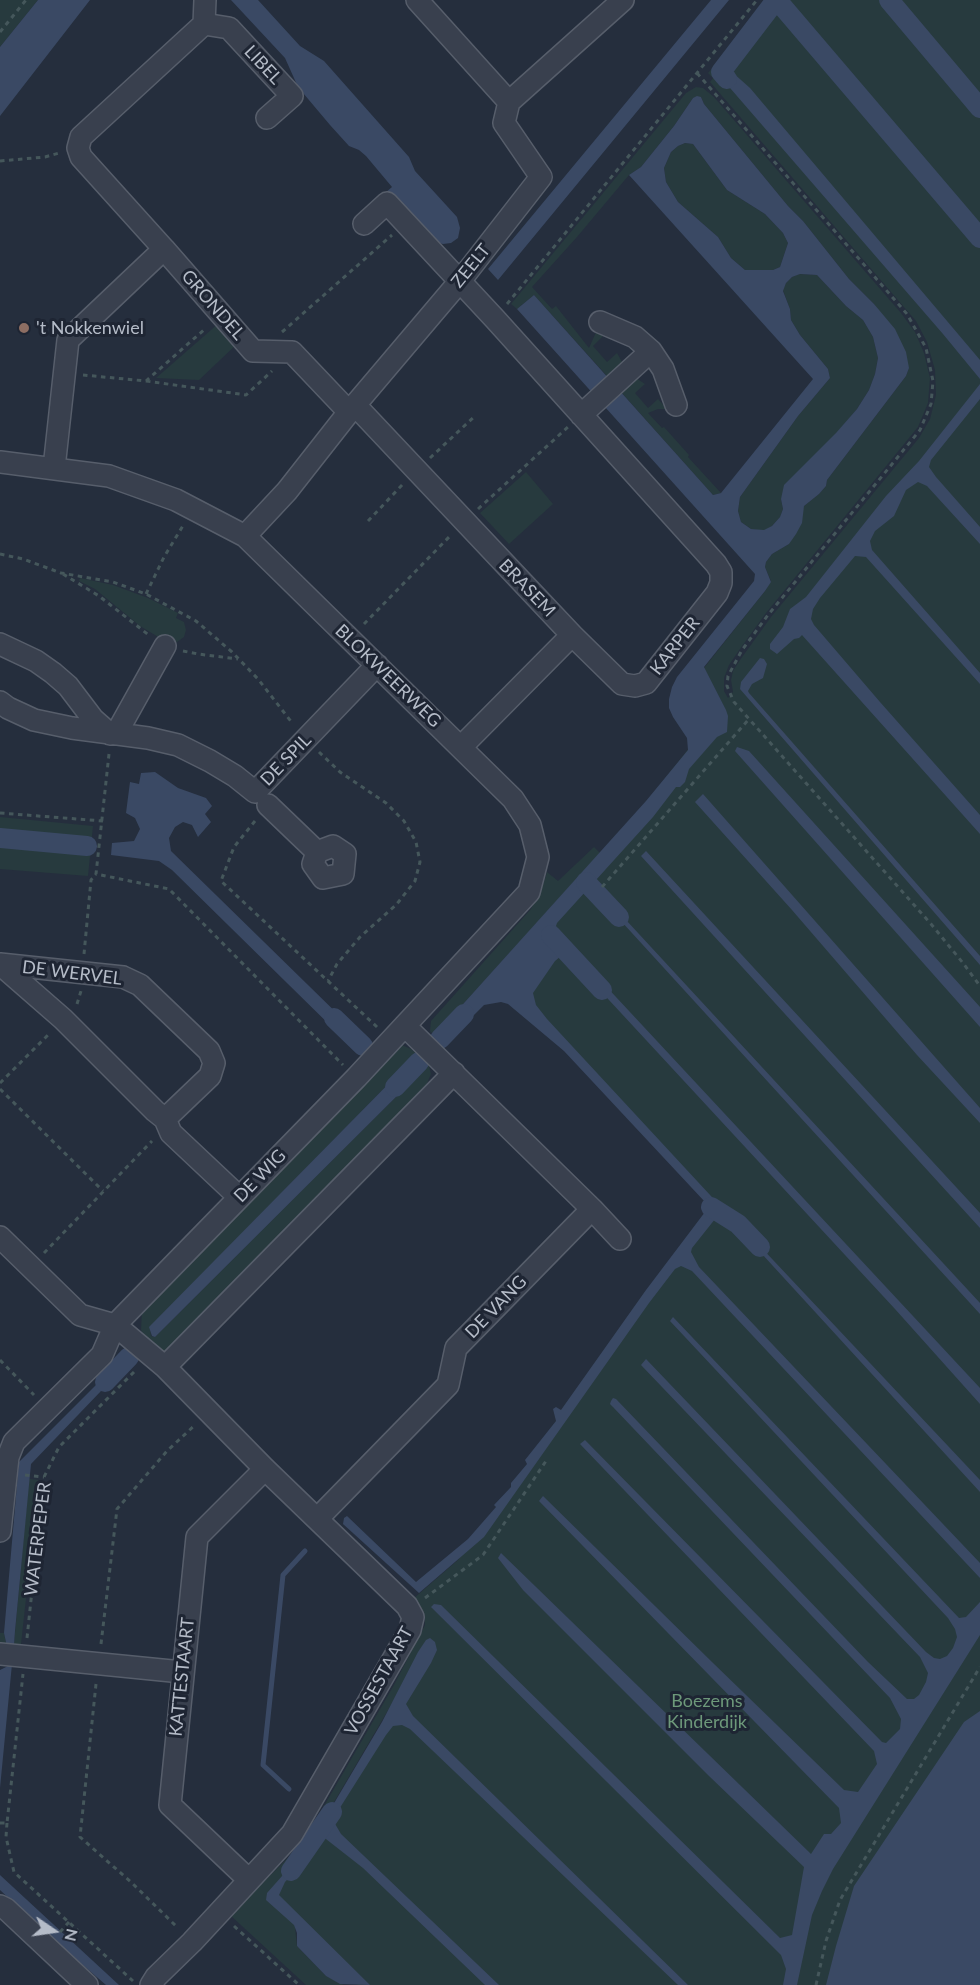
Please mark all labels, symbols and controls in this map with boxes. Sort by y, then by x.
street label: LIBEL [240,41,286,89]
street label: ZEELT [447,240,495,292]
street label: GRONDEL [177,266,249,344]
place label: 't Nokkenwiel [36,317,144,339]
marker: 't Nokkenwiel [17,321,31,335]
street label: BRASEM [494,555,560,621]
street label: KARPER [646,613,704,679]
street label: BLOKWEERWEG [330,620,446,732]
street label: DE SPIL [256,730,316,790]
street label: DE WERVEL [21,956,123,990]
street label: DE WIG [229,1145,291,1207]
street label: DE VANG [461,1271,531,1343]
street label: WATERPEPER [20,1481,56,1597]
street label: KATTESTAART [165,1616,199,1738]
street label: VOSSESTAART [340,1623,418,1739]
park label: Boezems Kinderdijk [667,1690,747,1732]
north arrow [24,1901,84,1961]
text: N [61,1927,83,1943]

